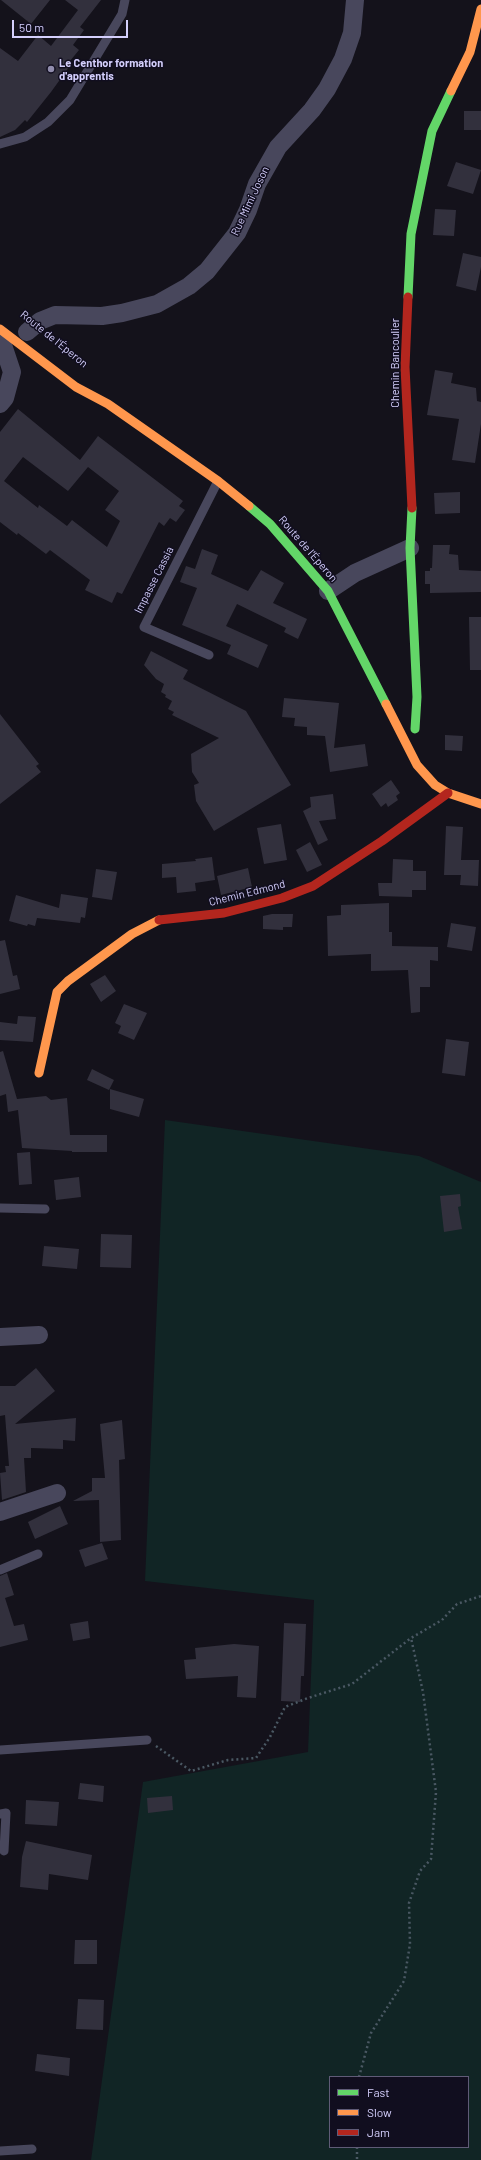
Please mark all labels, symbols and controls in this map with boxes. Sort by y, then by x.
scale bar [14,12,130,38]
text: 50 m [19,20,44,34]
place label: Le Centhor formation d'apprentis [59,56,163,82]
marker: Le Centhor formation d'apprentis [46,64,56,74]
street label: Rue Mimi Joson [228,164,272,238]
street label: Route de l'Éperon [18,308,90,370]
street label: Chemin Bancoulier [388,318,402,408]
street label: Route de l'Éperon [276,513,340,585]
street label: Impasse Cassia [132,544,176,616]
street label: Chemin Edmond [208,877,286,909]
legend [329,2076,469,2148]
text: Fast [367,2085,390,2099]
text: Slow [367,2105,392,2119]
text: Jam [367,2125,390,2139]

